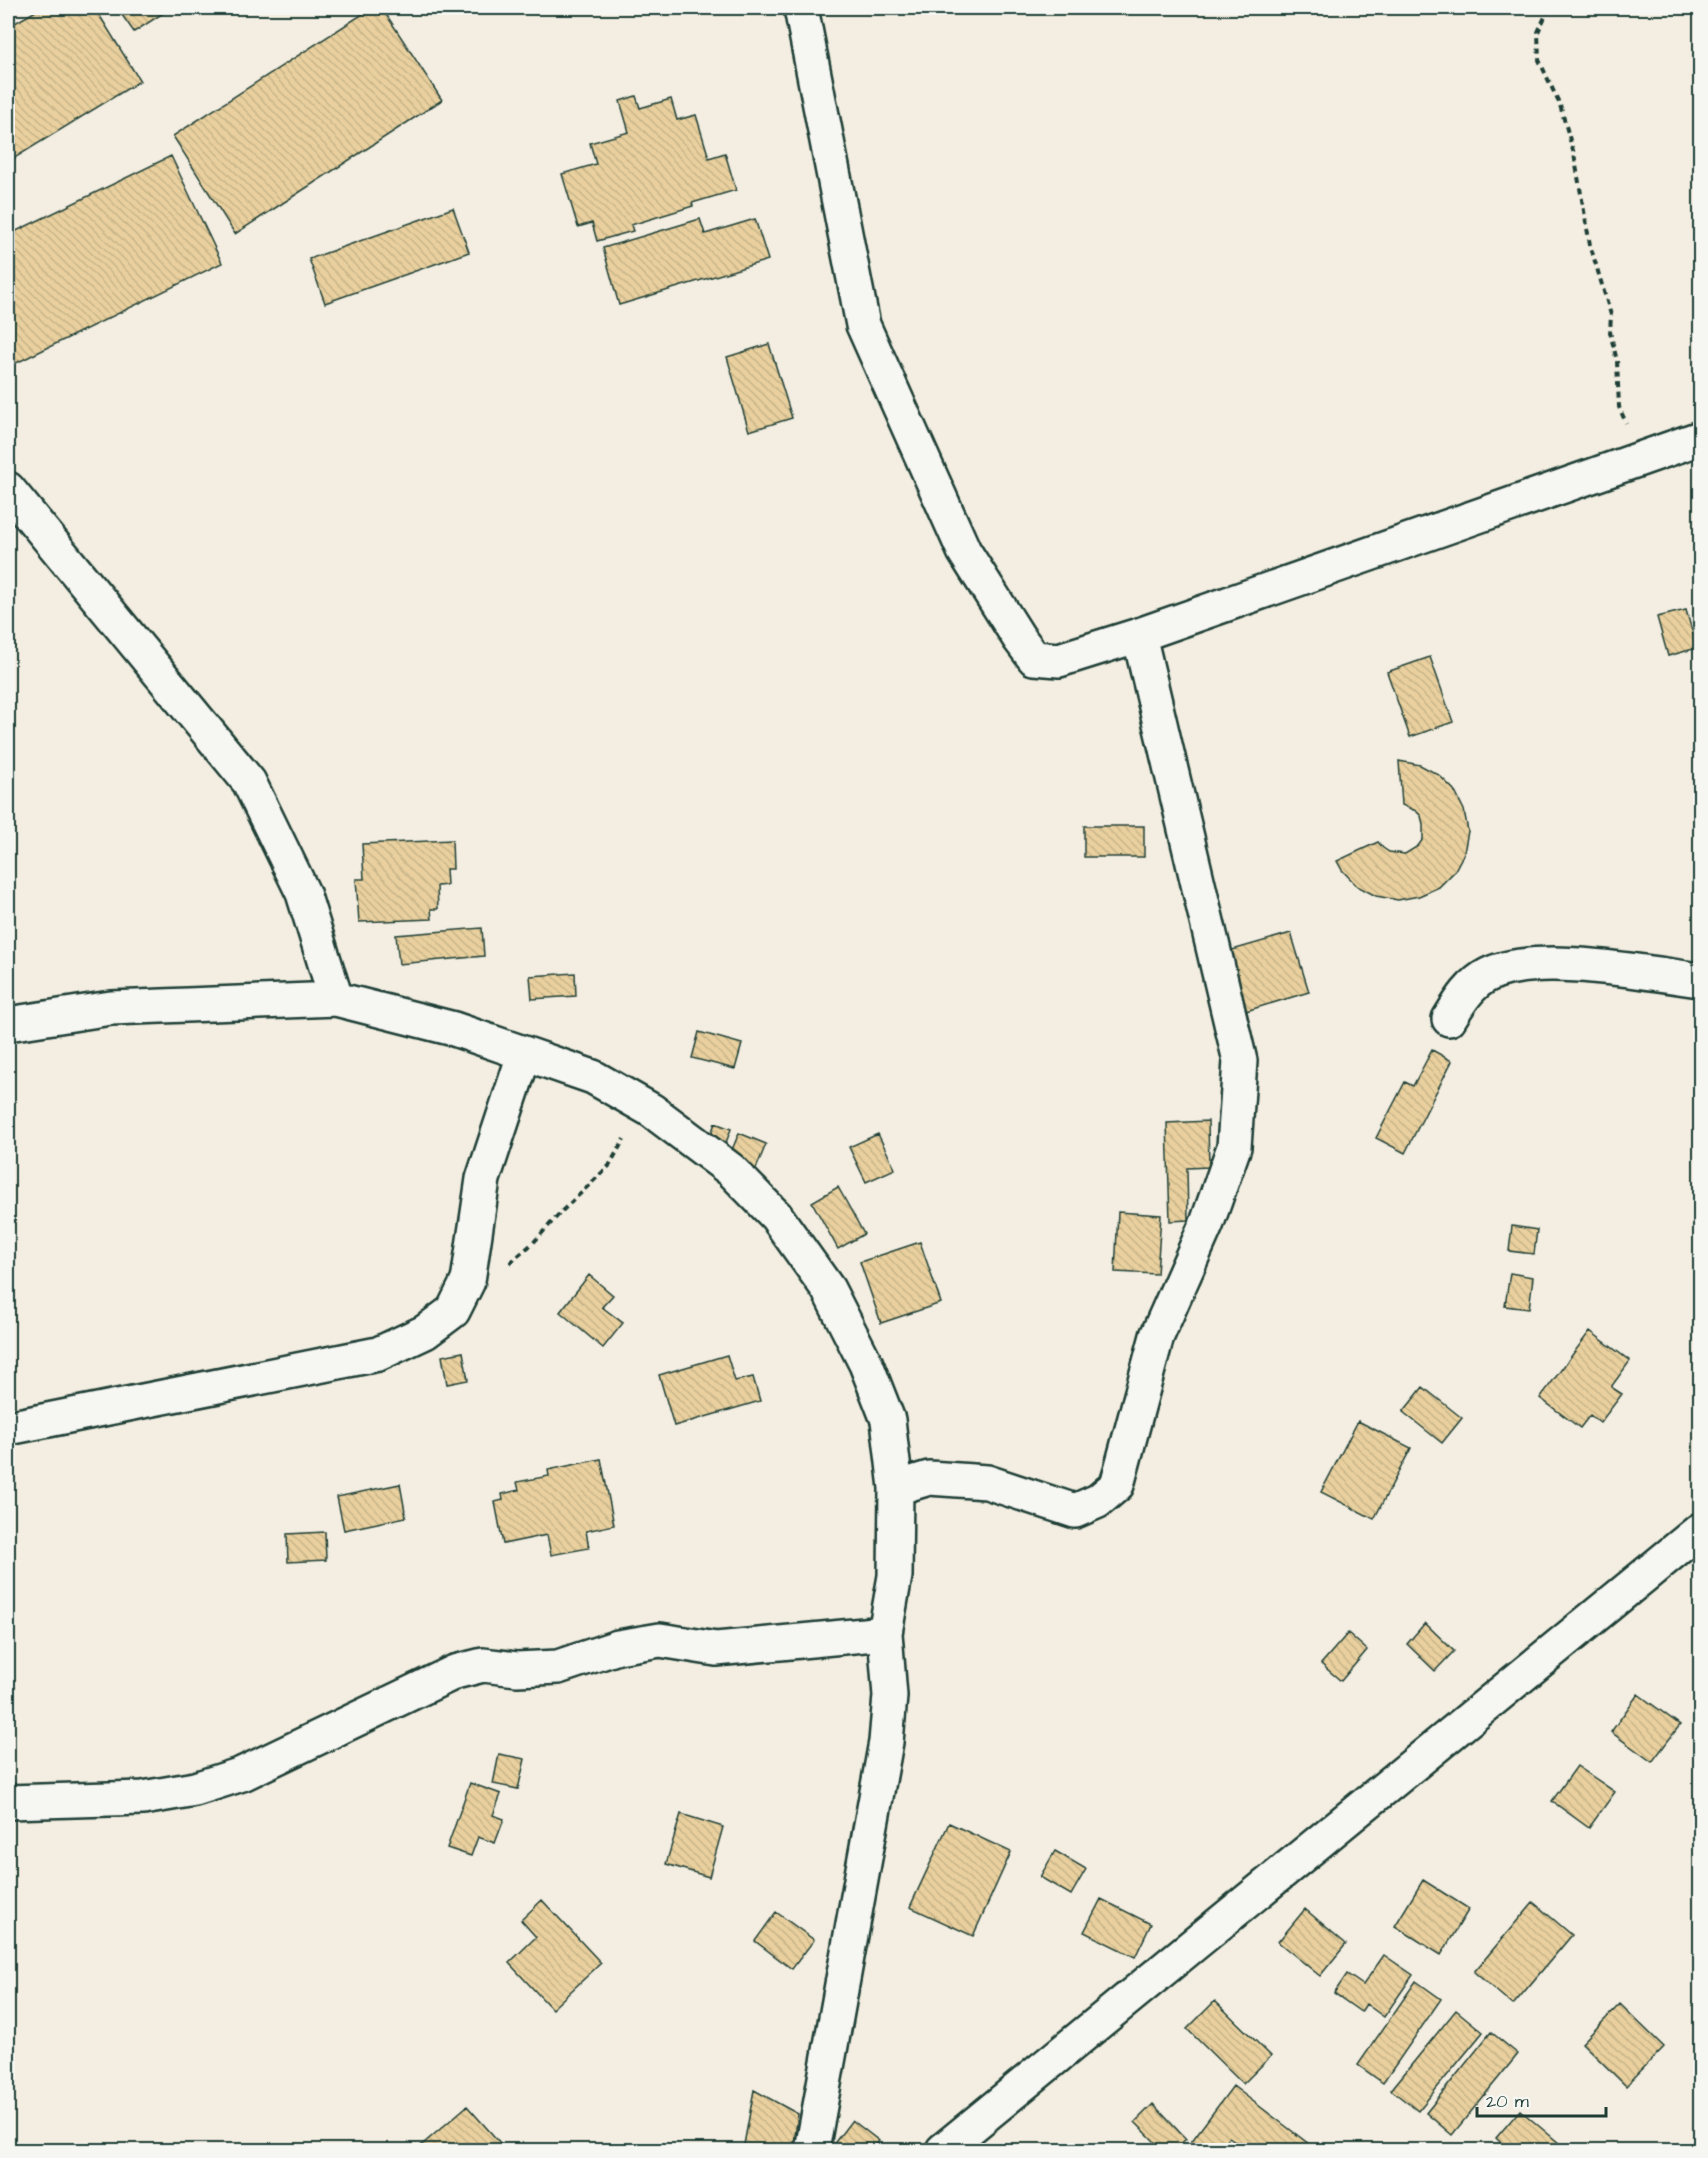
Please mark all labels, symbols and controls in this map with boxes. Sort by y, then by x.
scale bar [1477,2080,1606,2118]
text: 20 m [1486,2089,1529,2114]

